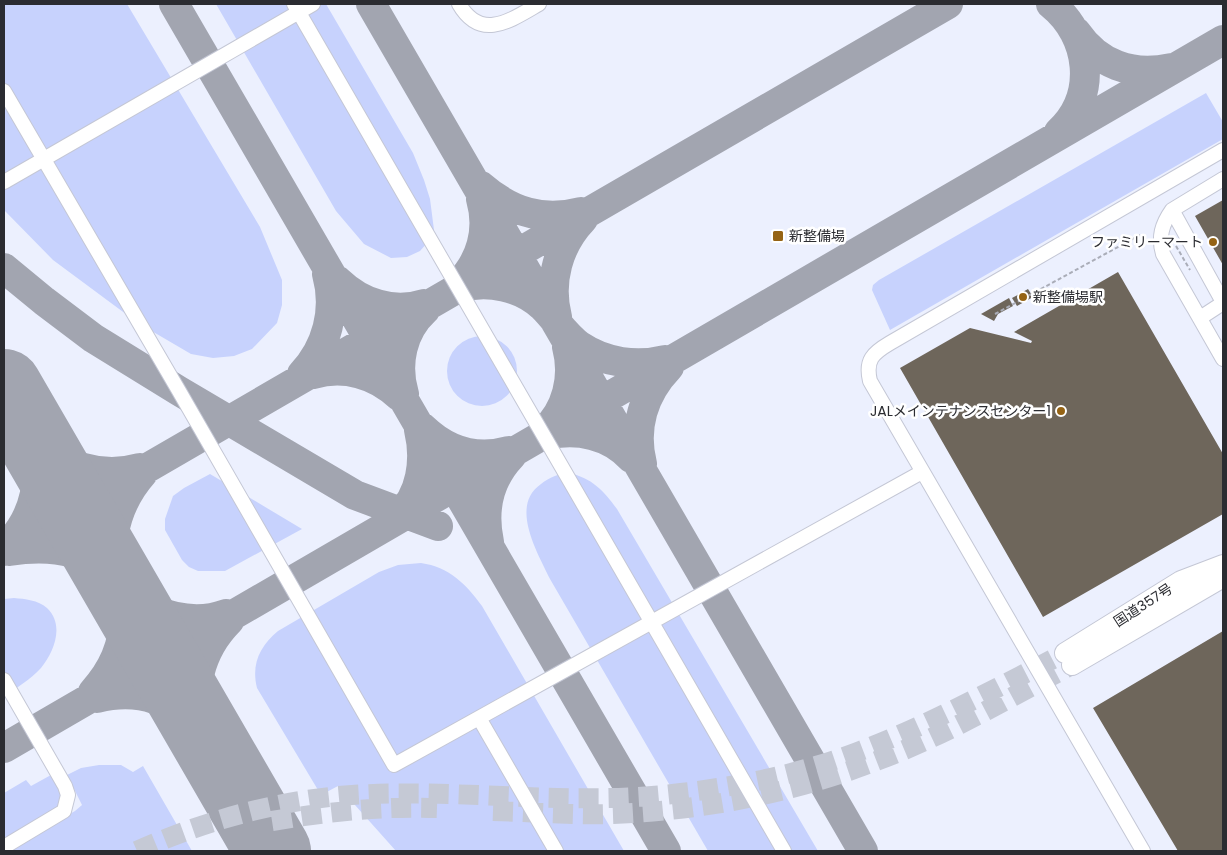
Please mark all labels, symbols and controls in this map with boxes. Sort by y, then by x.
place label: 新整備場 [789,226,845,246]
marker: 新整備場 [771,229,785,243]
place label: ファミリーマート [1091,232,1203,252]
marker: ファミリーマート [1207,236,1219,248]
place label: 新整備場駅 [1033,287,1103,307]
marker: 新整備場駅 [1017,291,1029,303]
place label: JALメインテナンスセンター1 [870,401,1051,421]
marker: JALメインテナンスセンター1 [1055,405,1067,417]
street label: 国道357号 [1110,578,1176,632]

